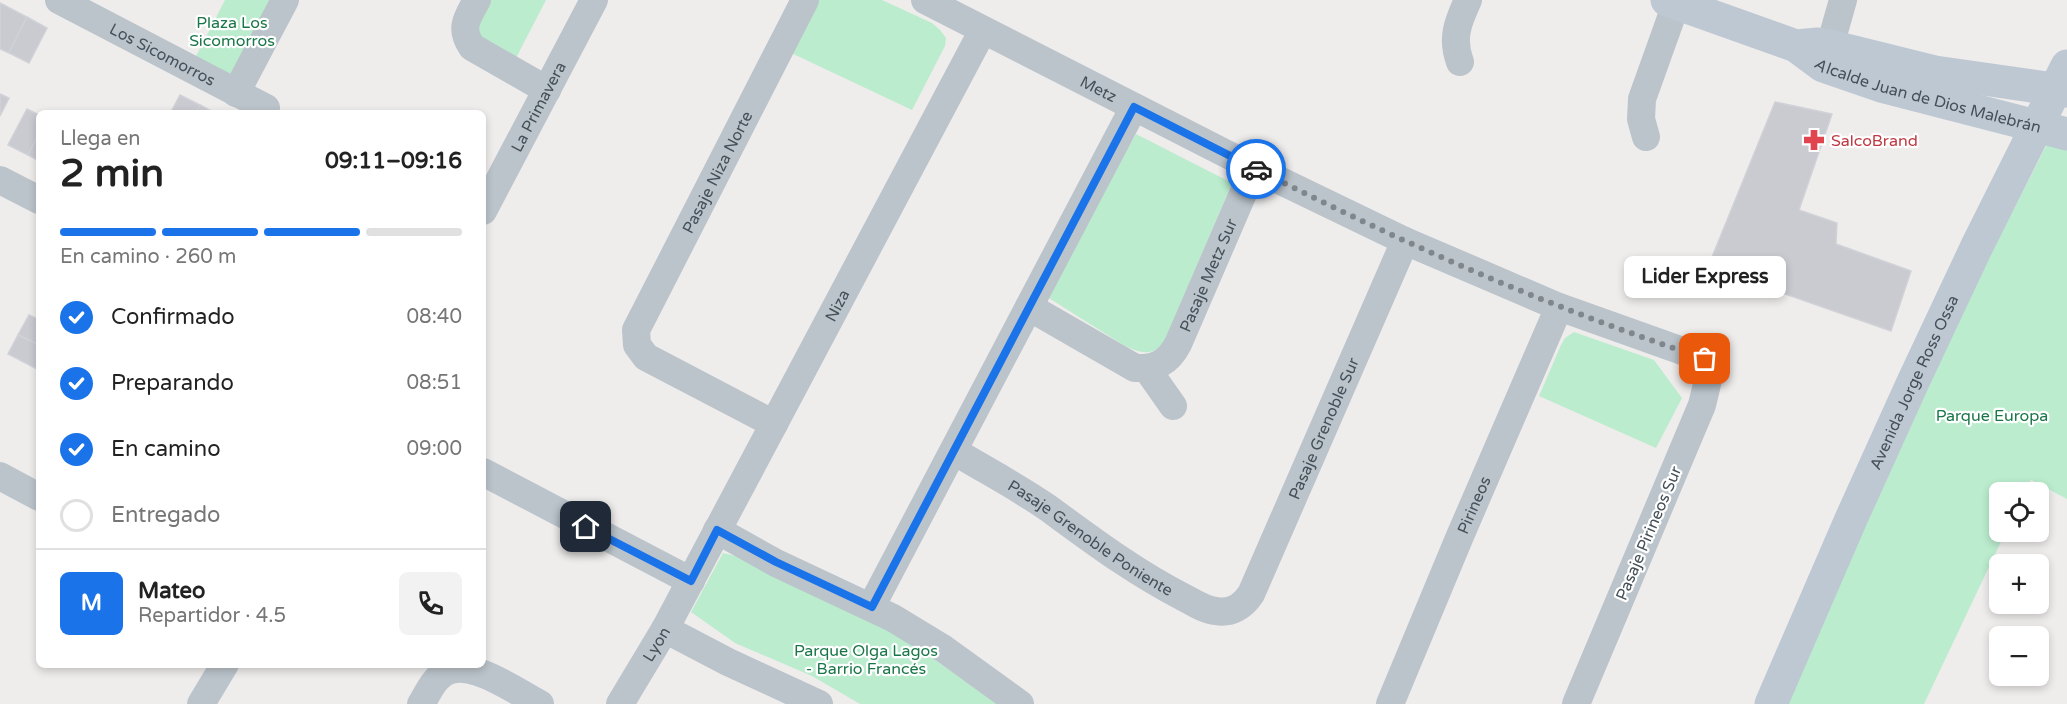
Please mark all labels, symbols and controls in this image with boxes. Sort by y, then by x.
park label: Plaza Los Sicomorros [189,13,275,51]
street label: Los Sicomorros [106,19,219,91]
street label: Alcalde Juan de Dios Malebrán [1810,54,2043,138]
street label: La Primavera [507,58,571,156]
street label: Metz [1077,72,1120,107]
street label: Pasaje Niza Norte [678,108,757,237]
text: Llega en [60,127,140,151]
pharmacy icon: SalcoBrand [1802,128,1826,152]
place label: SalcoBrand [1831,131,1918,151]
courier [1226,139,1286,199]
text: 09:11–09:16 [325,148,462,174]
text: 2 min [60,150,164,197]
icon: car [1240,153,1273,186]
street label: Pasaje Metz Sur [1175,215,1242,335]
text: En camino · 260 m [60,245,236,269]
callout: Lider Express [1624,257,1786,299]
text: Lider Express [1641,265,1769,289]
street label: Niza [821,286,854,325]
street label: Avenida Jorge Ross Ossa [1866,292,1963,473]
icon: check [60,301,93,334]
text: Confirmado [111,304,235,330]
text: 08:40 [407,305,462,329]
pin [1679,333,1730,384]
icon: bag [1688,342,1721,375]
street label: Pasaje Grenoble Sur [1284,354,1364,503]
icon: check [60,367,93,400]
text: Preparando [111,370,234,396]
text: 08:51 [407,371,462,395]
park label: Parque Europa [1936,406,2048,426]
icon: check [60,433,93,466]
text: En camino [111,436,221,462]
text: 09:00 [407,437,462,461]
street label: Pasaje Pirineos Sur [1612,462,1687,604]
street label: Pirineos [1453,473,1496,537]
street label: Pasaje Grenoble Poniente [1004,476,1176,601]
map controls [1989,482,2049,686]
button: locate [1989,482,2049,542]
pin [560,501,611,552]
text: Entregado [111,502,220,528]
icon: home [569,510,602,543]
button: + [1989,554,2049,614]
button: phone [399,572,462,635]
text: Mateo [138,578,205,604]
text: M [81,590,102,616]
text: Repartidor · 4.5 [138,604,286,628]
street label: Lyon [639,623,675,666]
button: − [1989,626,2049,686]
park label: Parque Olga Lagos - Barrio Francés [794,641,938,679]

